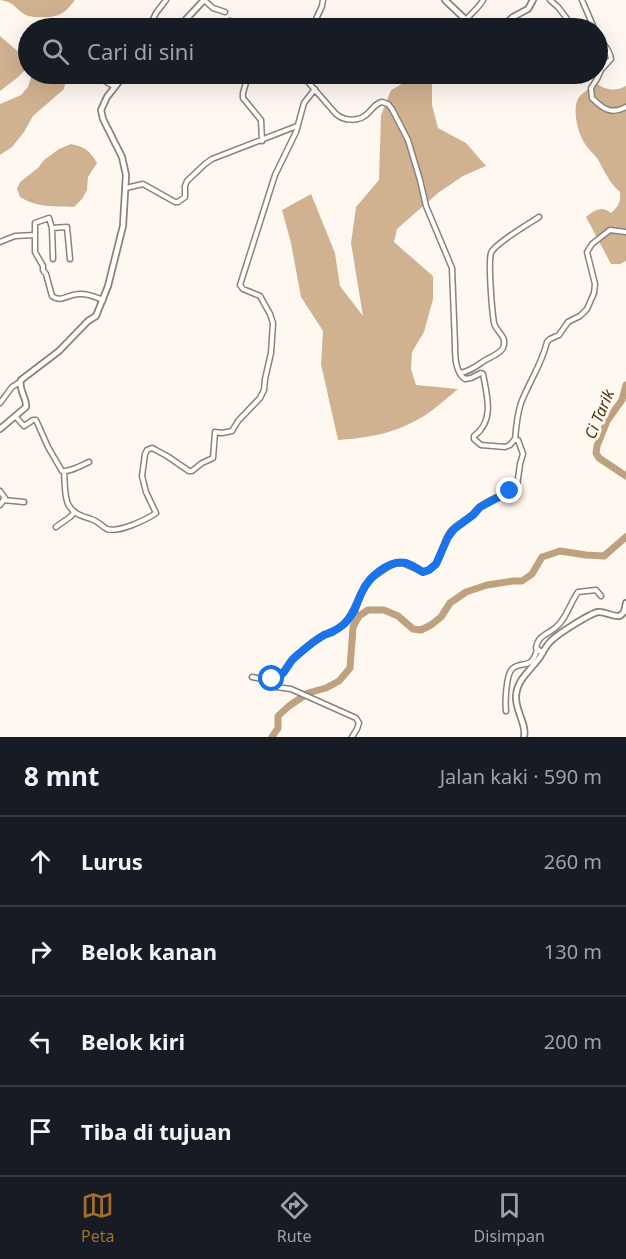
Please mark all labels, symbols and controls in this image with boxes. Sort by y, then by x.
search box [18,18,608,84]
icon: search [39,35,72,68]
text: Cari di sini [87,36,194,66]
water label: Ci Tarik [579,385,620,442]
route end [496,477,522,503]
route start [258,665,284,691]
text: 8 mnt [24,758,99,794]
text: Jalan kaki · 590 m [440,763,602,790]
icon: ahead [24,845,57,878]
text: Lurus [81,846,143,876]
text: 260 m [544,848,602,875]
icon: right [24,935,57,968]
text: Belok kanan [81,936,217,966]
text: 130 m [544,938,602,965]
icon: left [24,1025,57,1058]
text: Belok kiri [81,1026,185,1056]
text: 200 m [544,1028,602,1055]
icon: arrive [24,1115,57,1148]
text: Tiba di tujuan [81,1116,231,1146]
tab: Peta [81,1189,115,1247]
tab: Rute [277,1189,311,1247]
tab: Disimpan [474,1189,545,1247]

